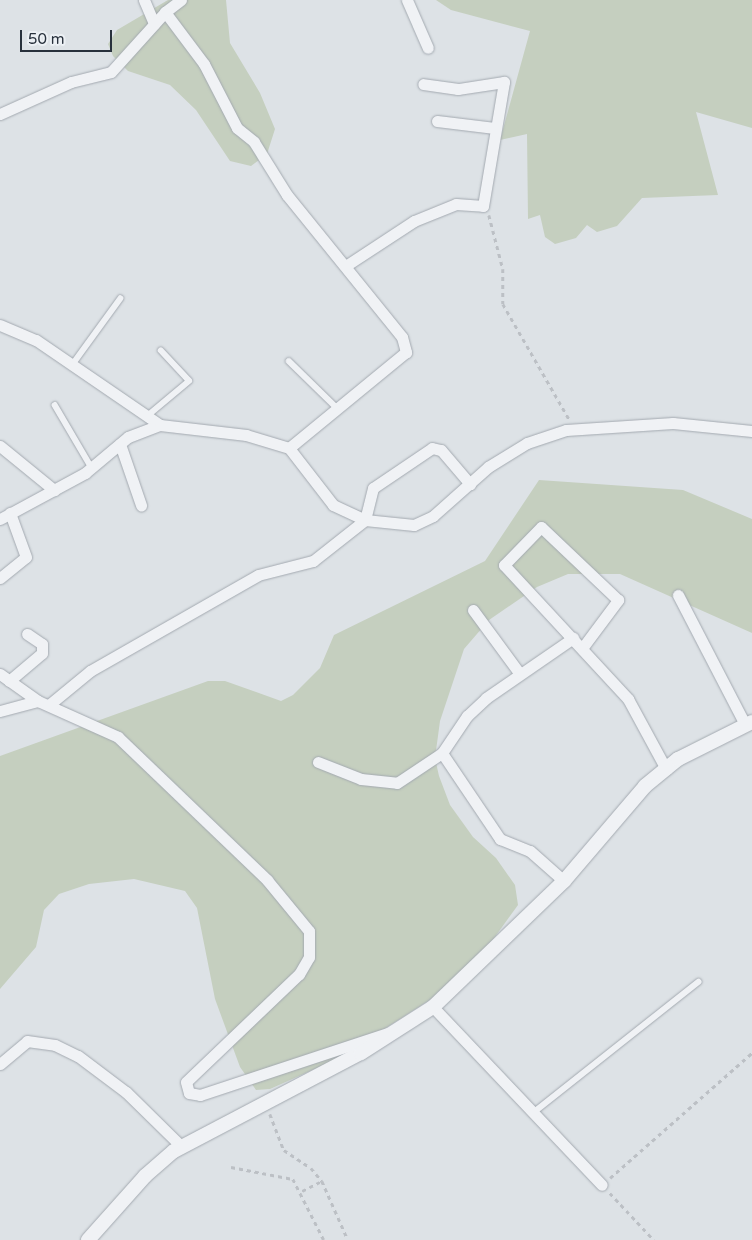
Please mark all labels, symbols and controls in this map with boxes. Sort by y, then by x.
scale bar [22,20,115,52]
text: 50 m [28,30,65,48]

